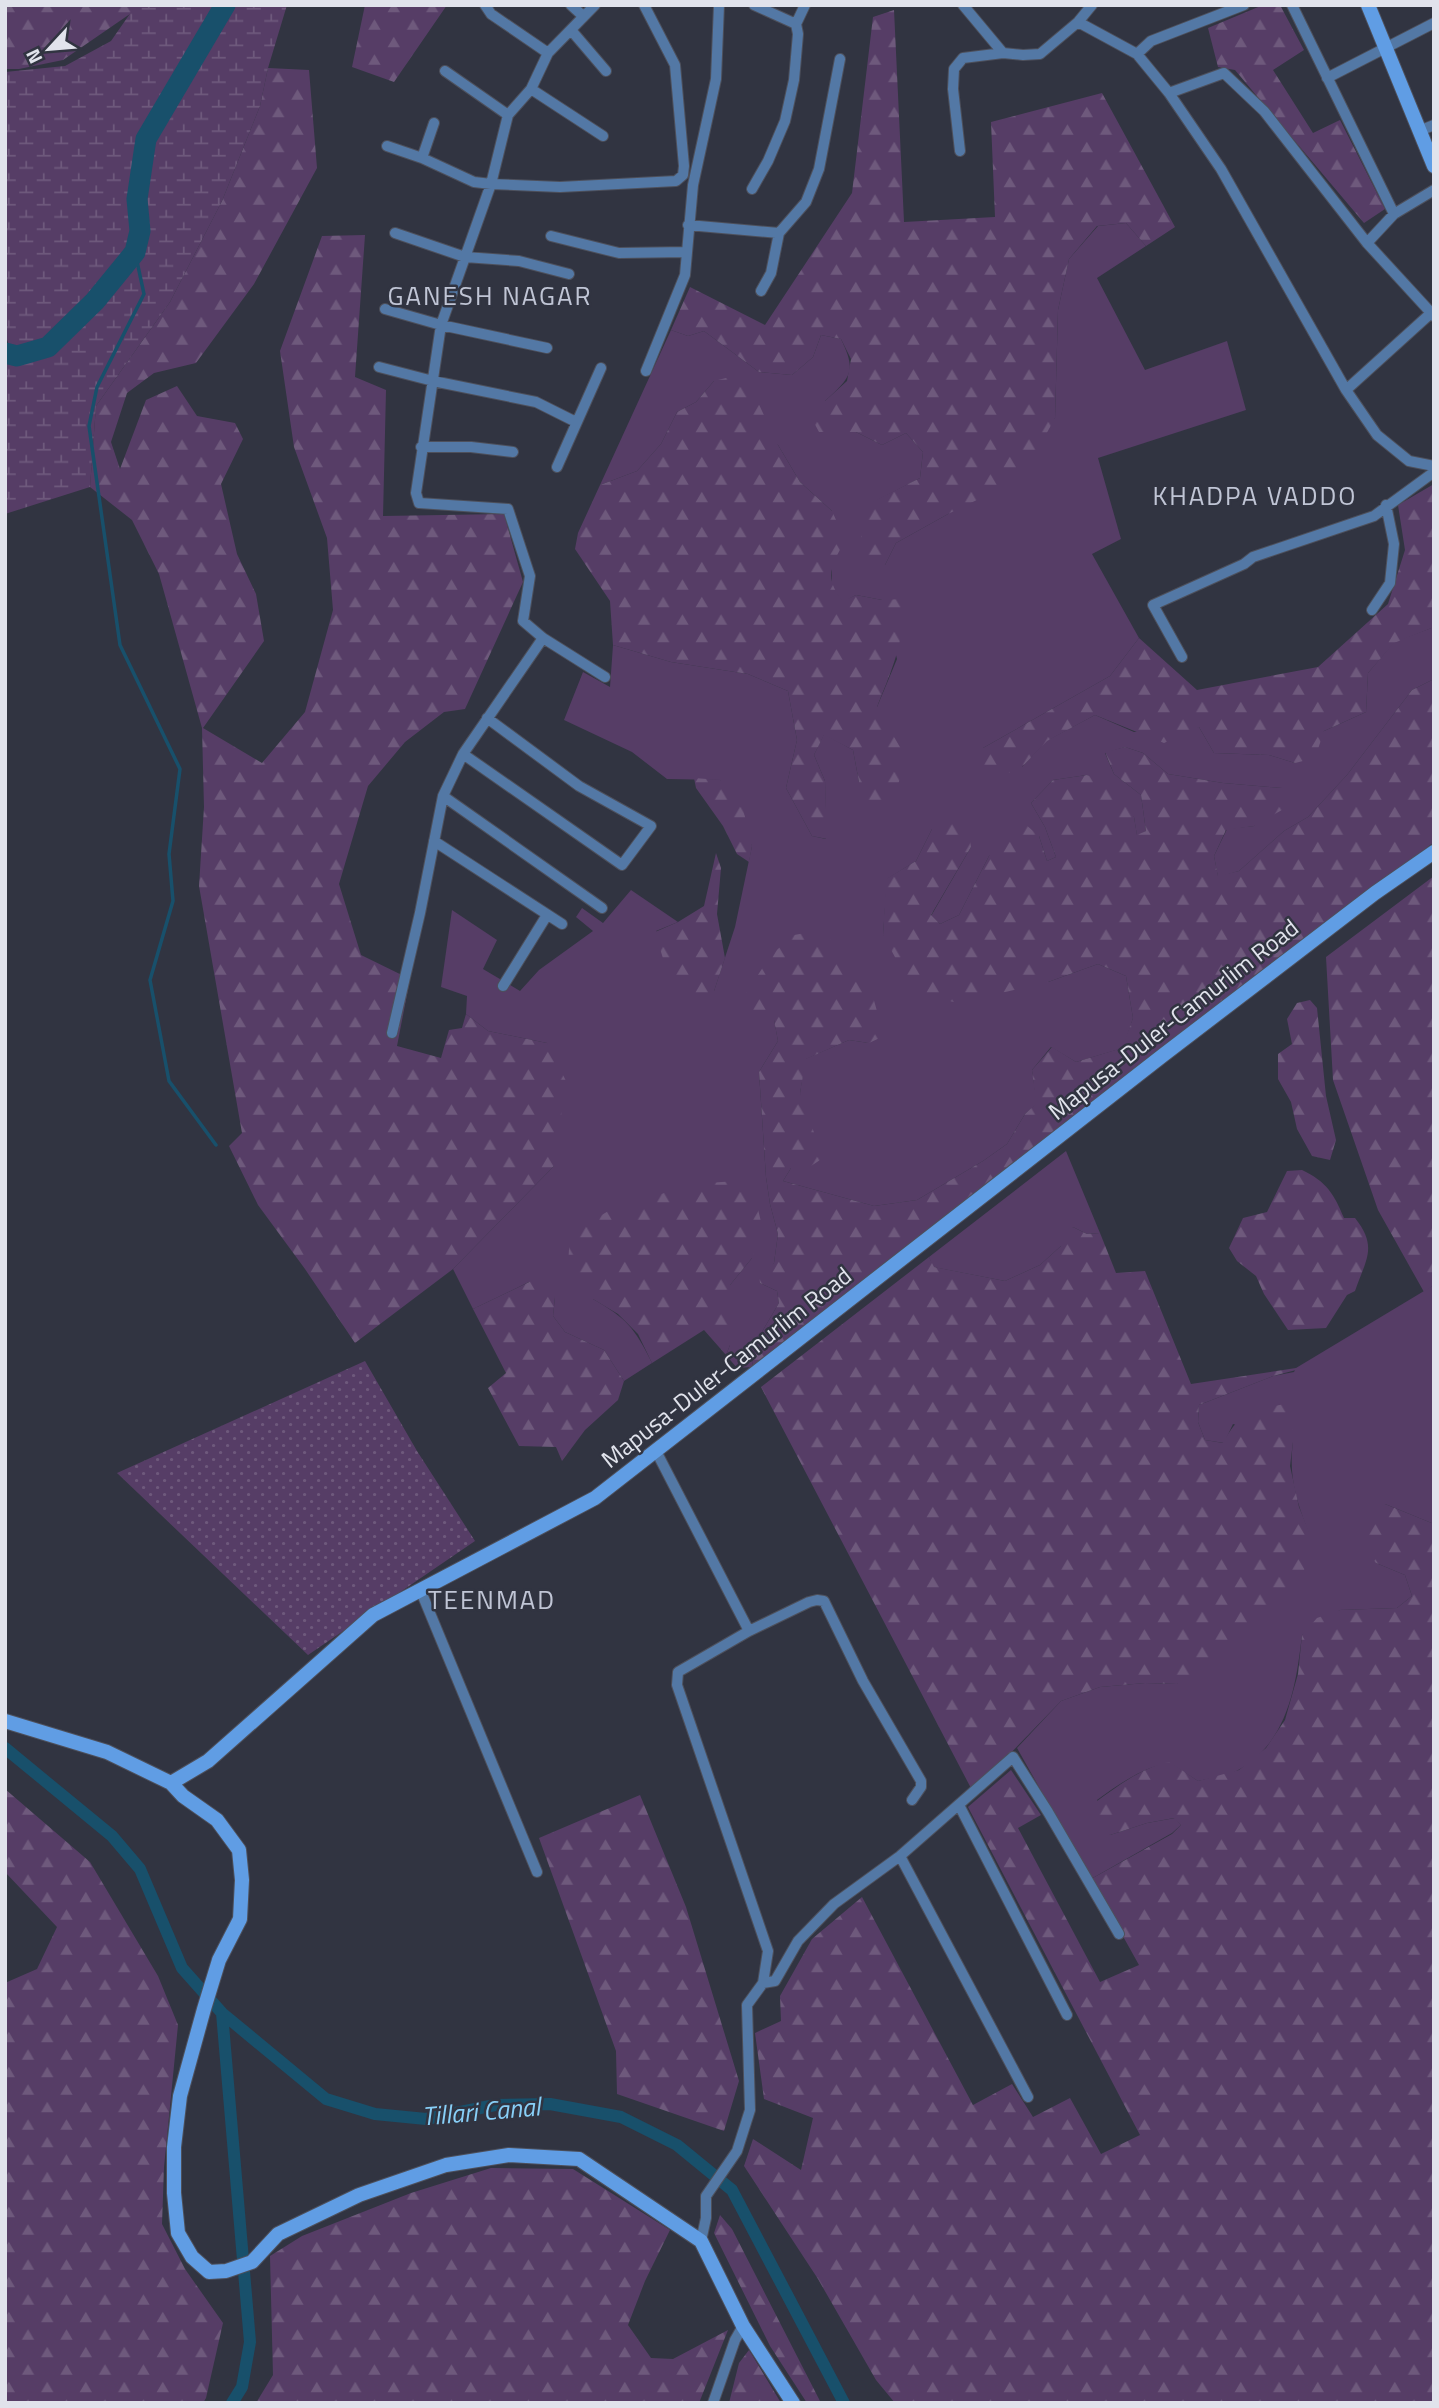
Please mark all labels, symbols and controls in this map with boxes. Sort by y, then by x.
north arrow [14,14,84,84]
text: N [17,44,49,69]
district label: GANESH NAGAR [387,276,593,315]
district label: KHADPA VADDO [1152,476,1358,515]
street label: Mapusa-Duler-Camurlim Road [1040,910,1306,1128]
street label: Mapusa-Duler-Camurlim Road [593,1258,859,1476]
district label: TEENMAD [428,1580,556,1619]
water label: Tillari Canal [420,2086,545,2136]

